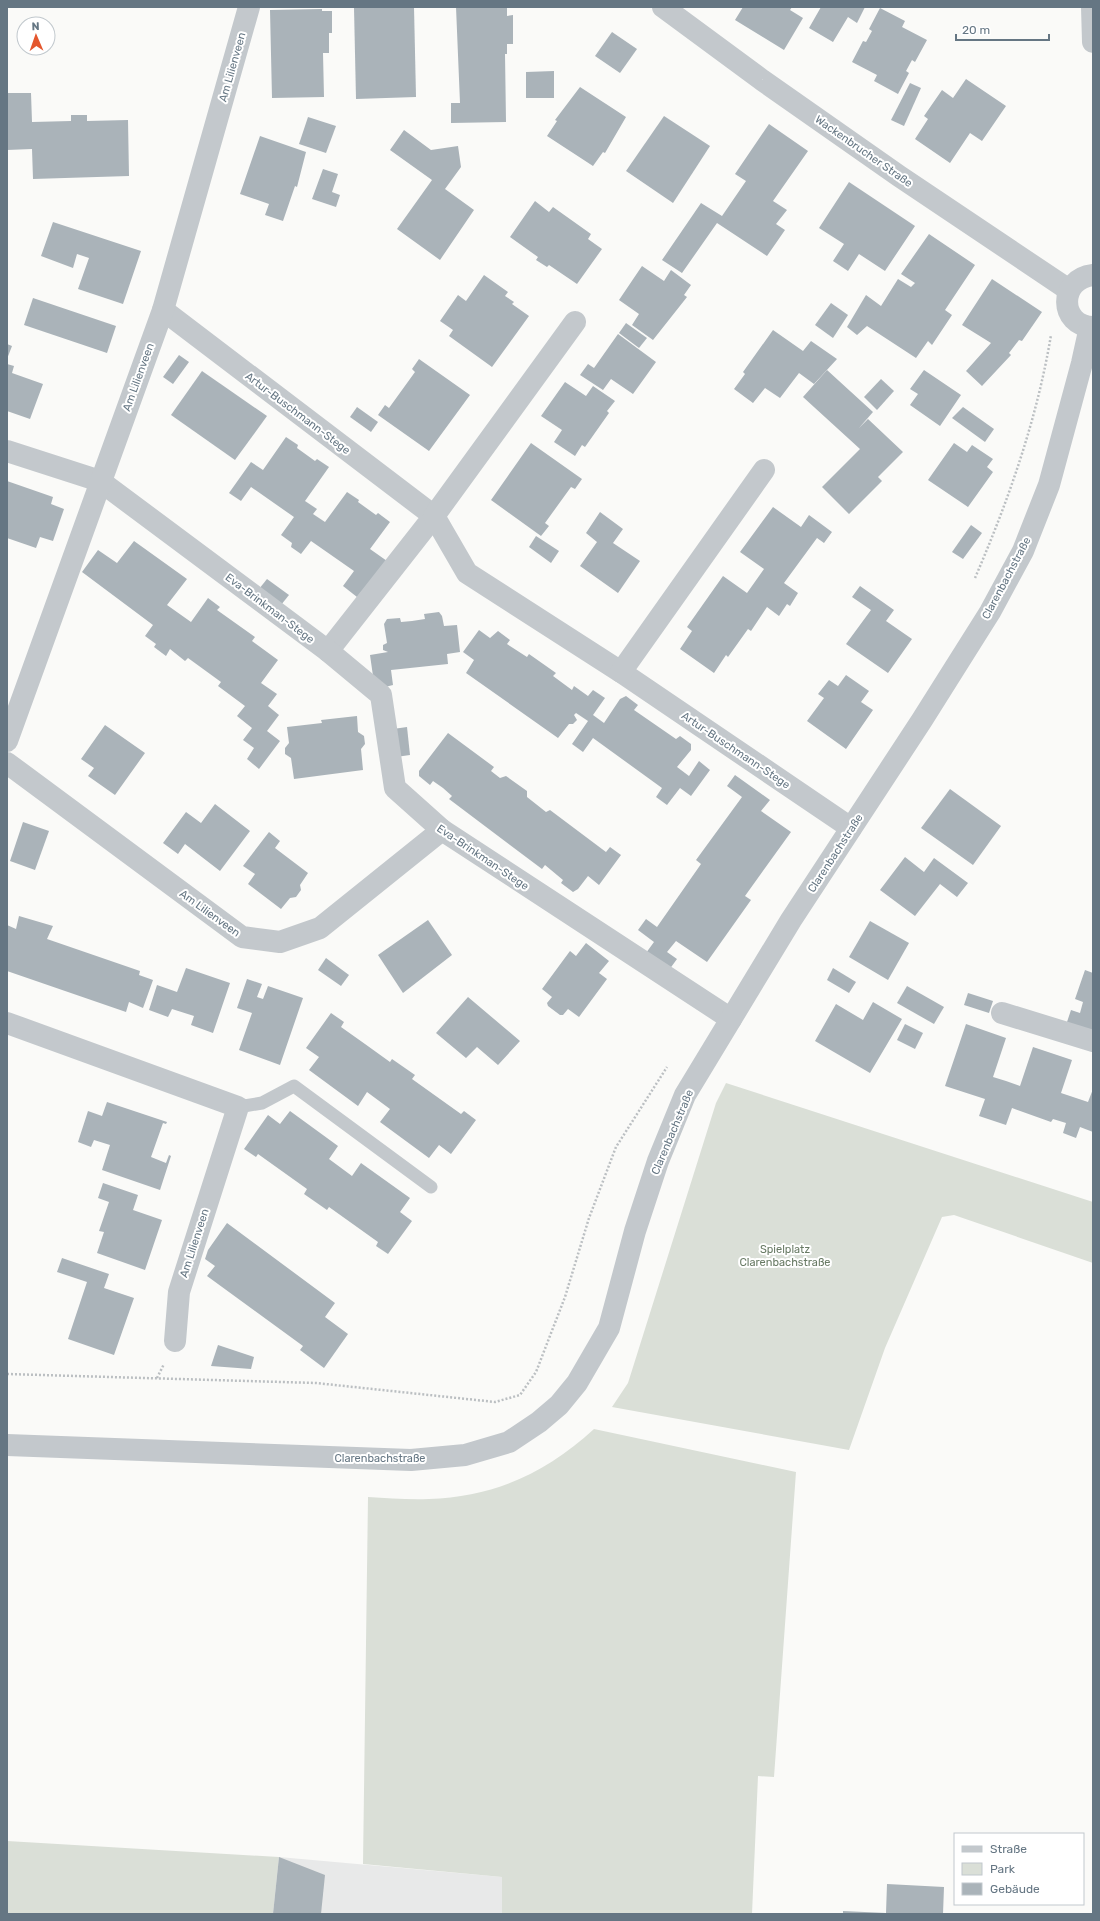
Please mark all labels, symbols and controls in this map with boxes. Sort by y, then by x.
north arrow [16,16,56,56]
scale bar [956,16,1049,42]
text: N [31,20,40,33]
text: 20 m [962,23,990,37]
street label: Am Lilienveen [216,31,249,103]
street label: Wackenbrucher Straße [813,113,915,190]
street label: Am Lilienveen [120,341,157,413]
street label: Artur-Buschmann-Stege [243,370,353,457]
street label: Clarenbachstraße [979,535,1034,621]
street label: Eva-Brinkman-Stege [223,571,317,646]
street label: Artur-Buschmann-Stege [679,709,792,792]
street label: Clarenbachstraße [805,812,866,895]
street label: Eva-Brinkman-Stege [434,822,531,893]
street label: Am Lilienveen [177,887,242,940]
street label: Clarenbachstraße [649,1088,696,1177]
street label: Am Lilienveen [177,1207,212,1279]
park label: Spielplatz Clarenbachstraße [739,1243,831,1269]
street label: Clarenbachstraße [334,1452,426,1465]
legend [954,1833,1084,1905]
text: Straße [990,1842,1027,1856]
text: Park [990,1862,1016,1876]
text: Gebäude [990,1882,1040,1896]

